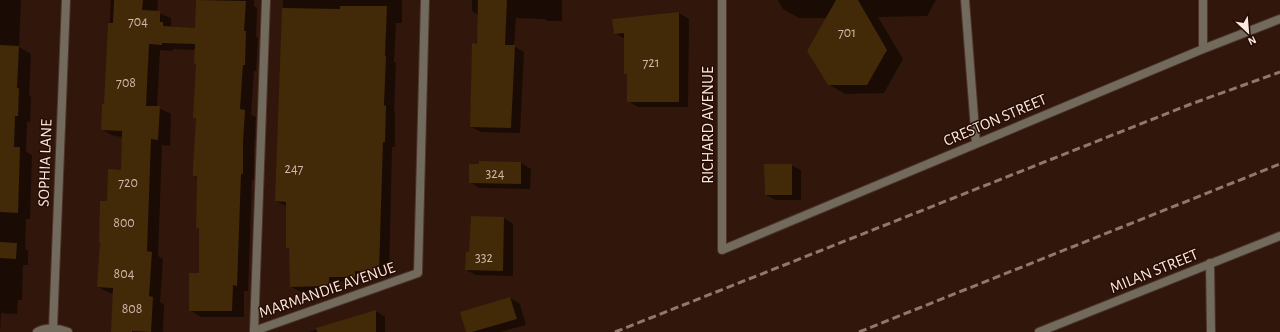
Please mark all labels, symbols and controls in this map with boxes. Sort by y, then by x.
north arrow [1228,12,1268,52]
house number: 704 [128,15,148,29]
house number: 701 [838,26,856,40]
text: N [1246,34,1258,47]
house number: 721 [642,56,660,70]
street label: RICHARD AVENUE [700,66,716,184]
house number: 708 [116,76,136,90]
street label: CRESTON STREET [941,91,1049,149]
street label: SOPHIA LANE [35,119,55,207]
house number: 247 [285,162,304,176]
house number: 324 [486,167,505,181]
house number: 720 [118,176,138,190]
house number: 800 [113,216,135,230]
street label: MILAN STREET [1108,246,1201,296]
house number: 332 [475,251,493,265]
street label: MARMANDIE AVENUE [257,259,397,321]
house number: 804 [114,267,135,281]
house number: 808 [122,302,142,316]

